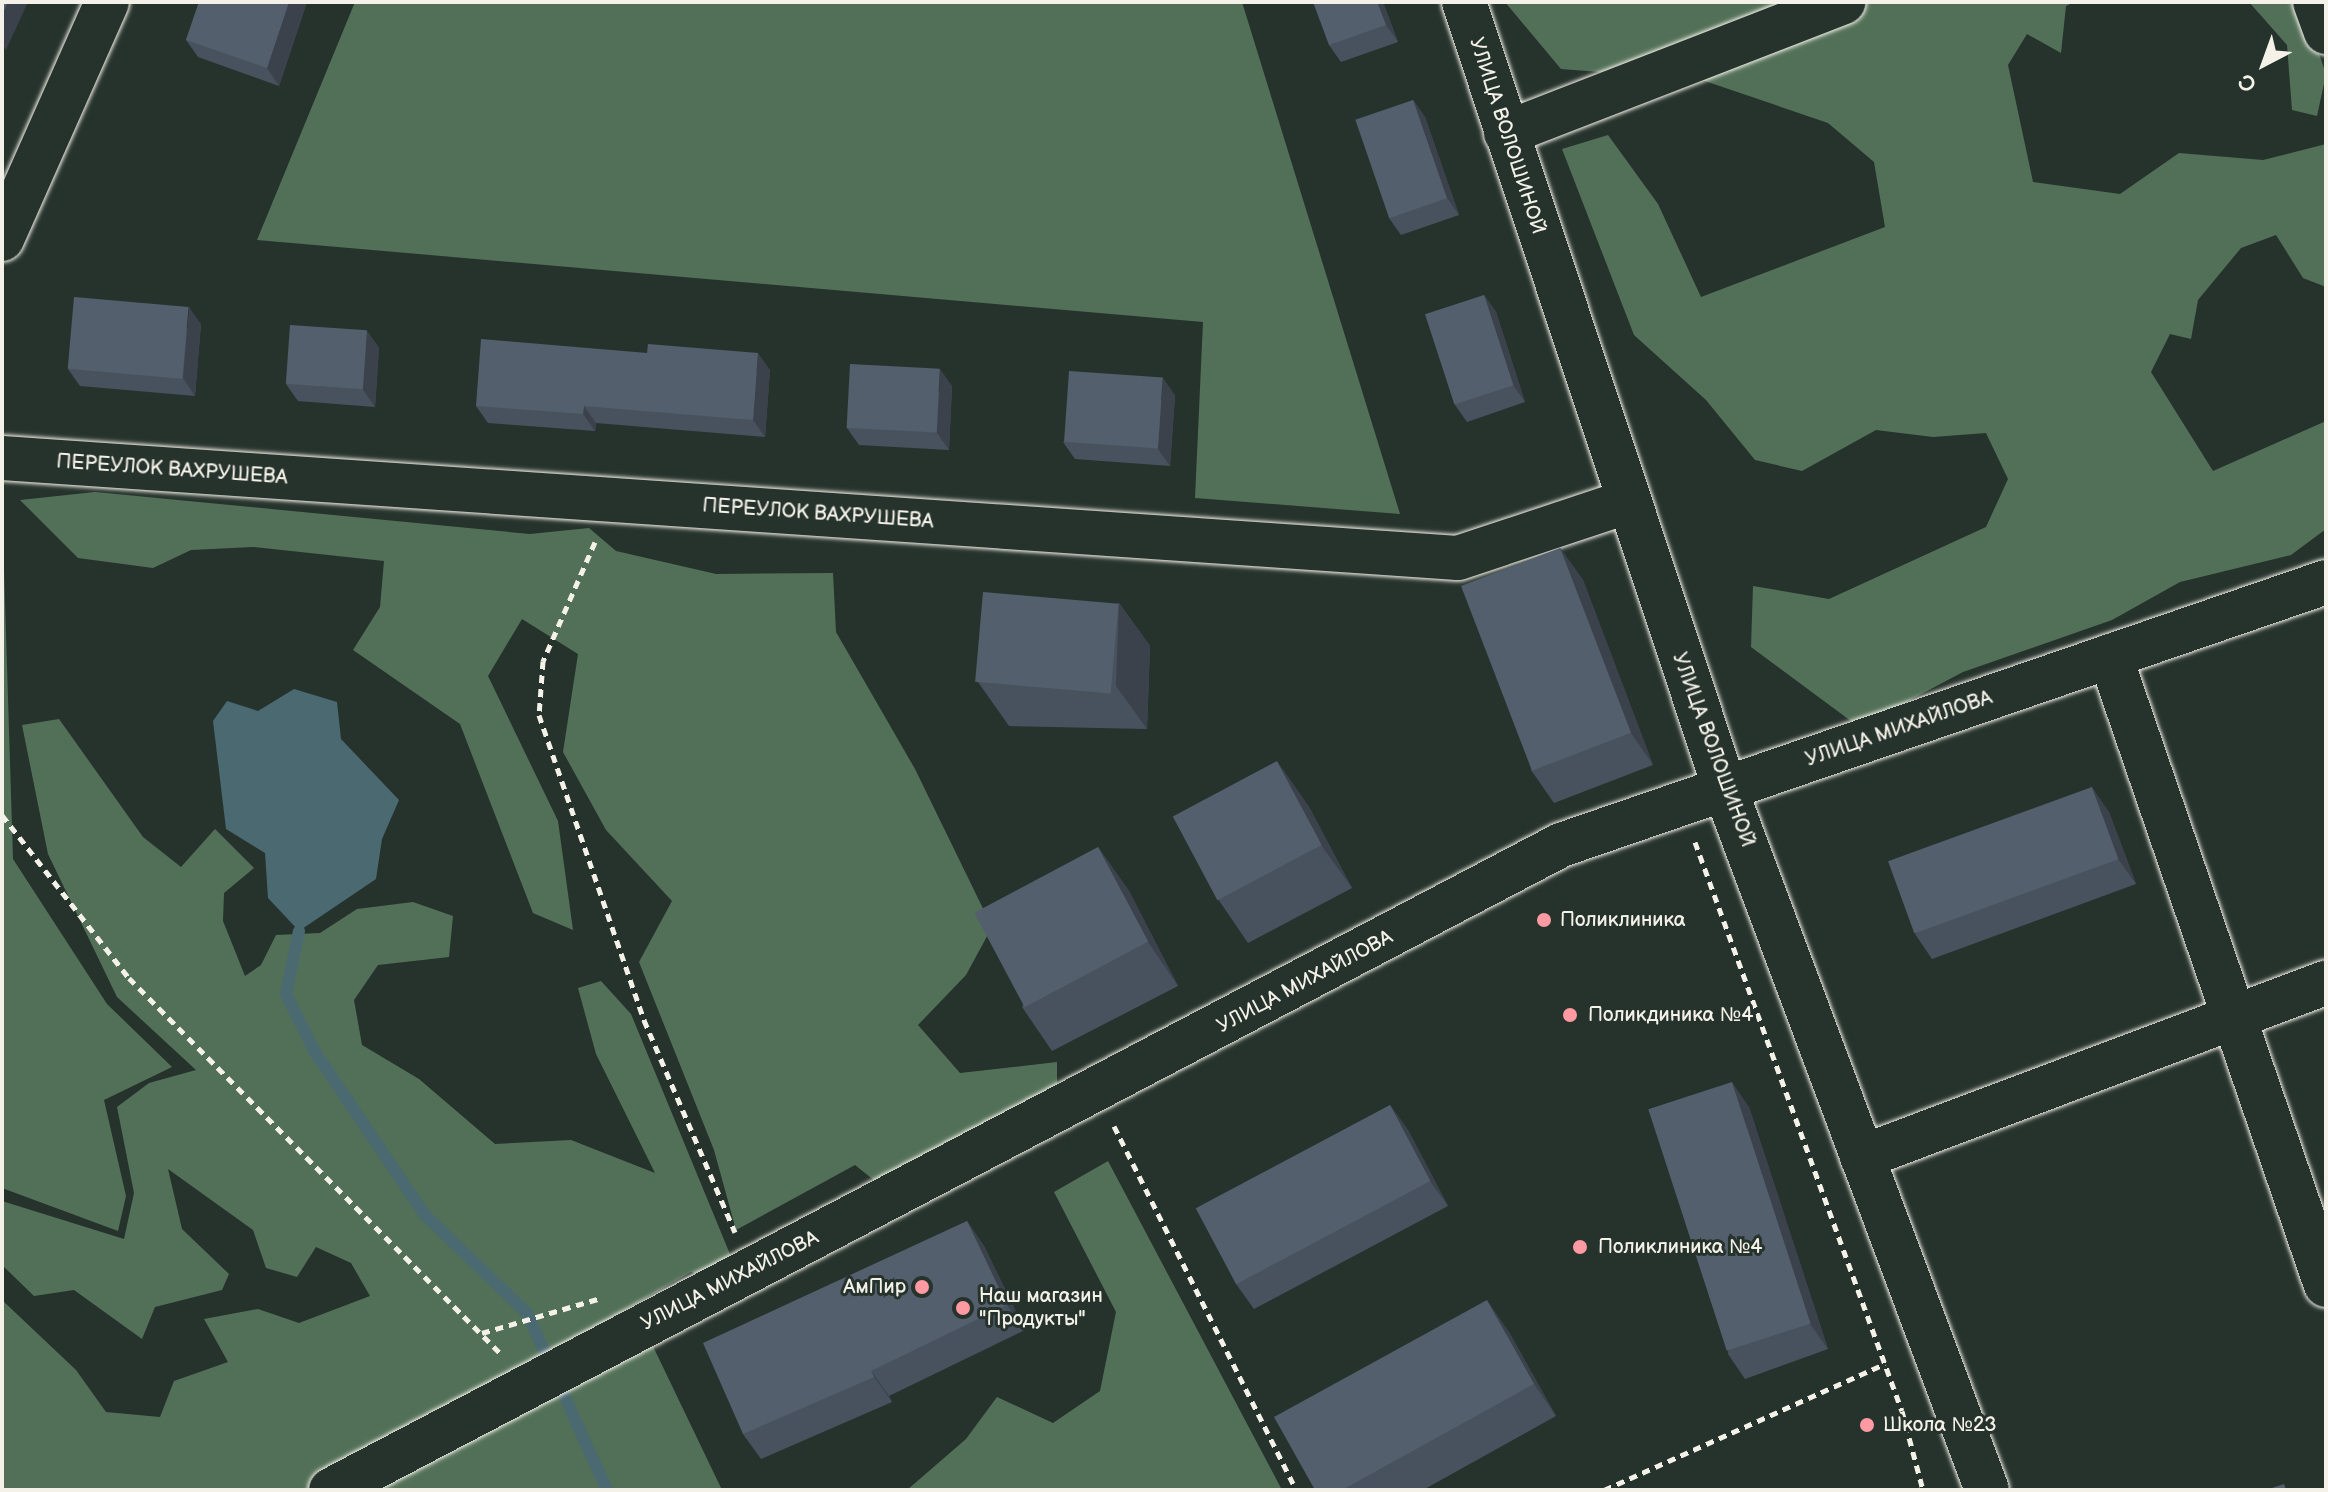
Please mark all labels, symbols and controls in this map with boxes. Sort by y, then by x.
north arrow [2224,24,2304,104]
street label: УЛИЦА ВОЛОШИНОЙ [1464,35,1550,237]
text: С [2233,67,2263,98]
street label: ПЕРЕУЛОК ВАХРУШЕВА [56,450,288,490]
street label: ПЕРЕУЛОК ВАХРУШЕВА [702,494,934,534]
street label: УЛИЦА ВОЛОШИНОЙ [1667,649,1759,851]
street label: УЛИЦА МИХАЙЛОВА [1803,686,1995,772]
place label: Поликлиника [1560,908,1685,932]
marker: Поликлиника [1535,911,1553,929]
street label: УЛИЦА МИХАЙЛОВА [1213,925,1397,1039]
place label: Поликдиника №4 [1588,1003,1753,1027]
marker: Поликдиника №4 [1559,1004,1581,1026]
street label: УЛИЦА МИХАЙЛОВА [637,1226,823,1336]
place label: Поликлиника №4 [1598,1235,1763,1259]
marker: Поликлиника №4 [1569,1236,1591,1258]
place label: АмПир [843,1275,906,1299]
marker: АмПир [913,1278,931,1296]
place label: Наш магазин "Продукты" [979,1284,1103,1331]
marker: Наш магазин "Продукты" [954,1299,972,1317]
place label: Школа №23 [1883,1413,1997,1437]
marker: Школа №23 [1858,1416,1876,1434]

